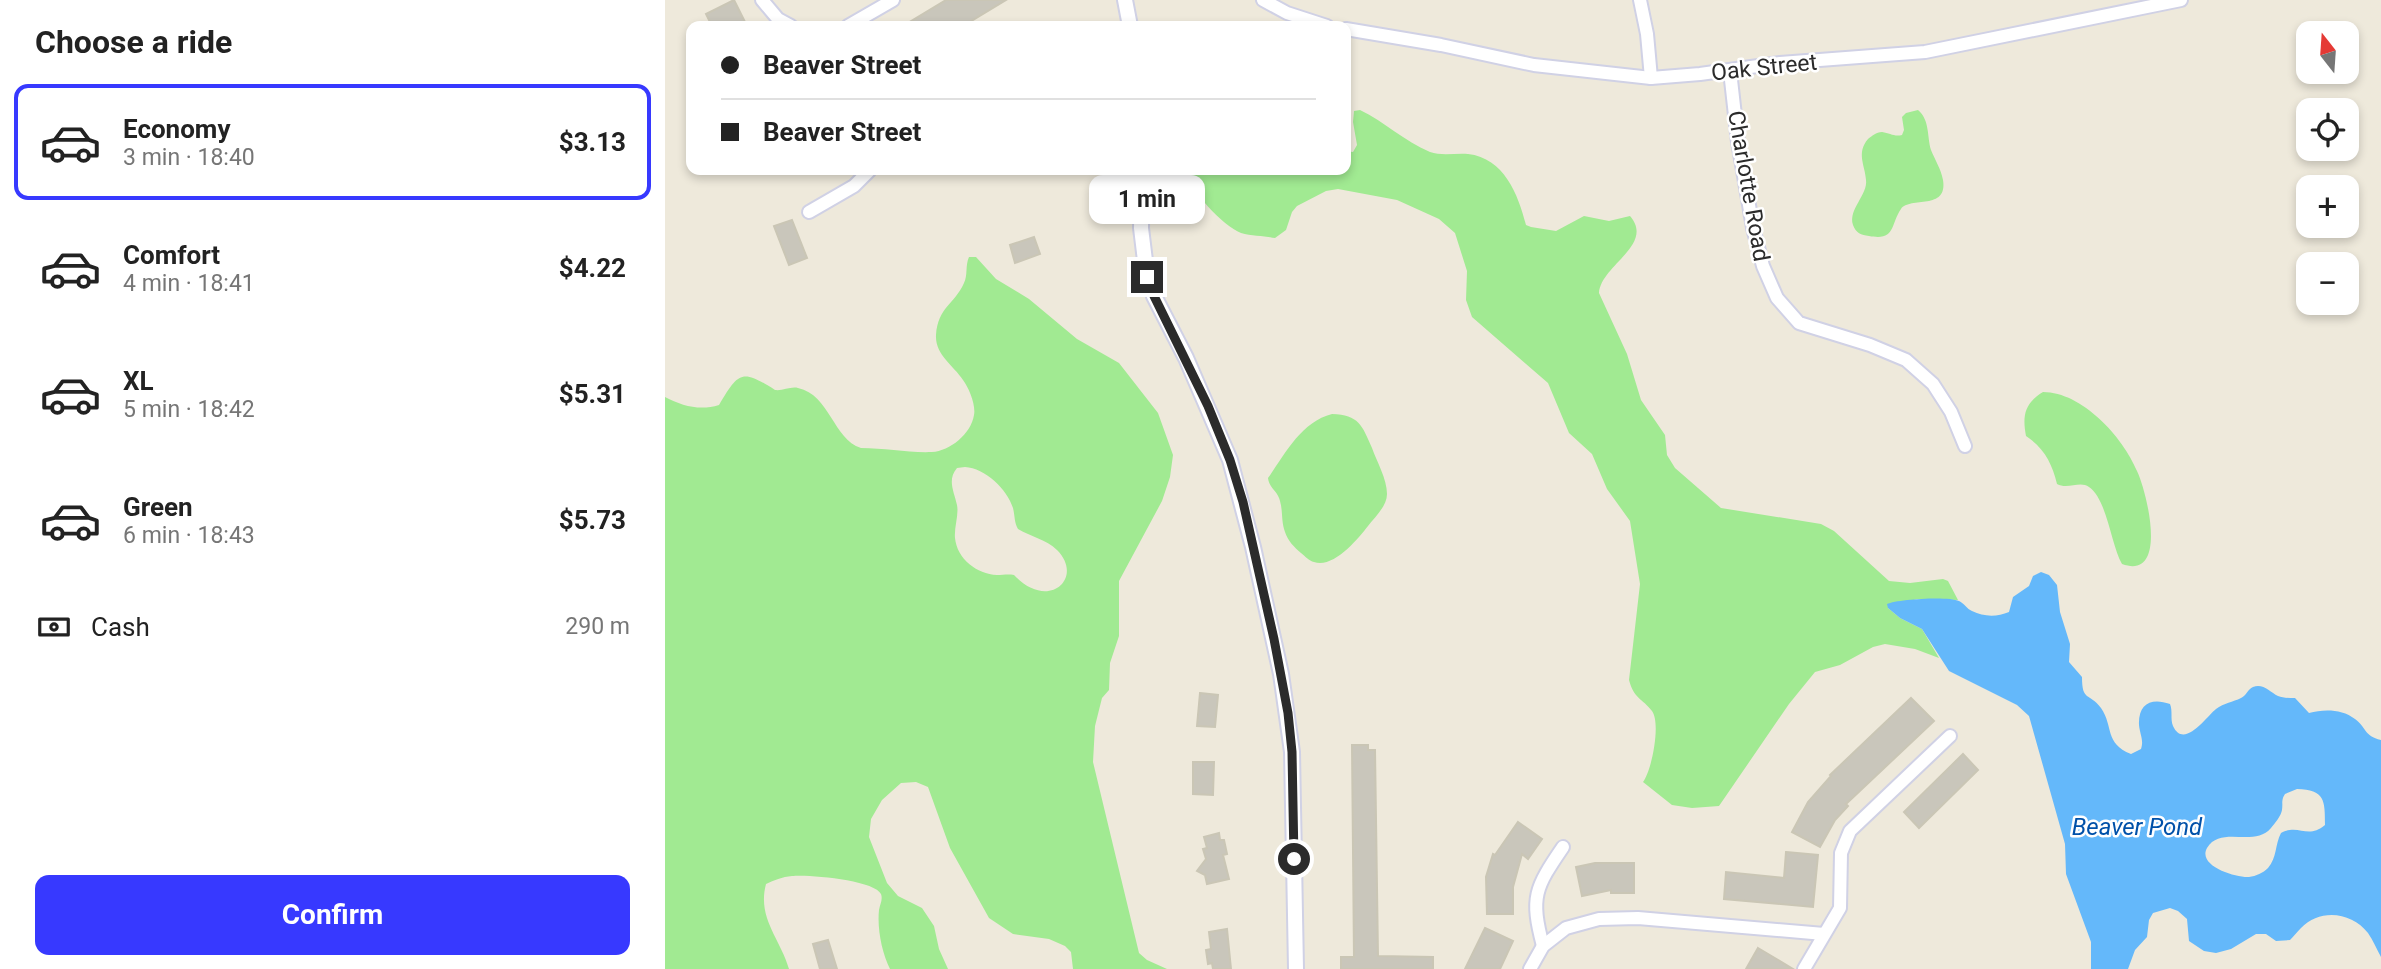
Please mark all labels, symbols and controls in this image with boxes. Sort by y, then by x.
north arrow [2296,21,2359,84]
map controls [2296,21,2359,315]
text: Choose a ride [35,23,232,61]
street label: Oak Street [1710,49,1818,86]
text: Beaver Street [763,50,921,80]
button: locate [2296,98,2359,161]
street label: Charlotte Road [1722,109,1775,263]
icon: car [39,111,102,174]
text: Economy [123,114,230,144]
text: Beaver Street [763,117,921,147]
text: $3.13 [559,127,626,157]
text: 3 min · 18:40 [123,144,255,171]
button: + [2296,175,2359,238]
callout: 1 min [1089,176,1205,224]
text: 1 min [1118,186,1176,213]
icon: car [39,237,102,300]
text: Comfort [123,240,220,270]
button: − [2296,252,2359,315]
text: $4.22 [559,253,626,283]
route end [1131,261,1163,293]
text: 4 min · 18:41 [123,270,255,297]
icon: car [39,363,102,426]
text: XL [123,366,154,396]
text: $5.31 [559,379,626,409]
text: 5 min · 18:42 [123,396,255,423]
icon: car [39,489,102,552]
text: Green [123,492,193,522]
text: $5.73 [559,505,626,535]
text: 6 min · 18:43 [123,522,255,549]
icon: cash [35,608,73,646]
text: Cash [91,612,150,642]
text: 290 m [565,613,630,640]
water label: Beaver Pond [2072,813,2203,841]
route start [1278,843,1310,875]
button: Confirm [35,875,630,955]

